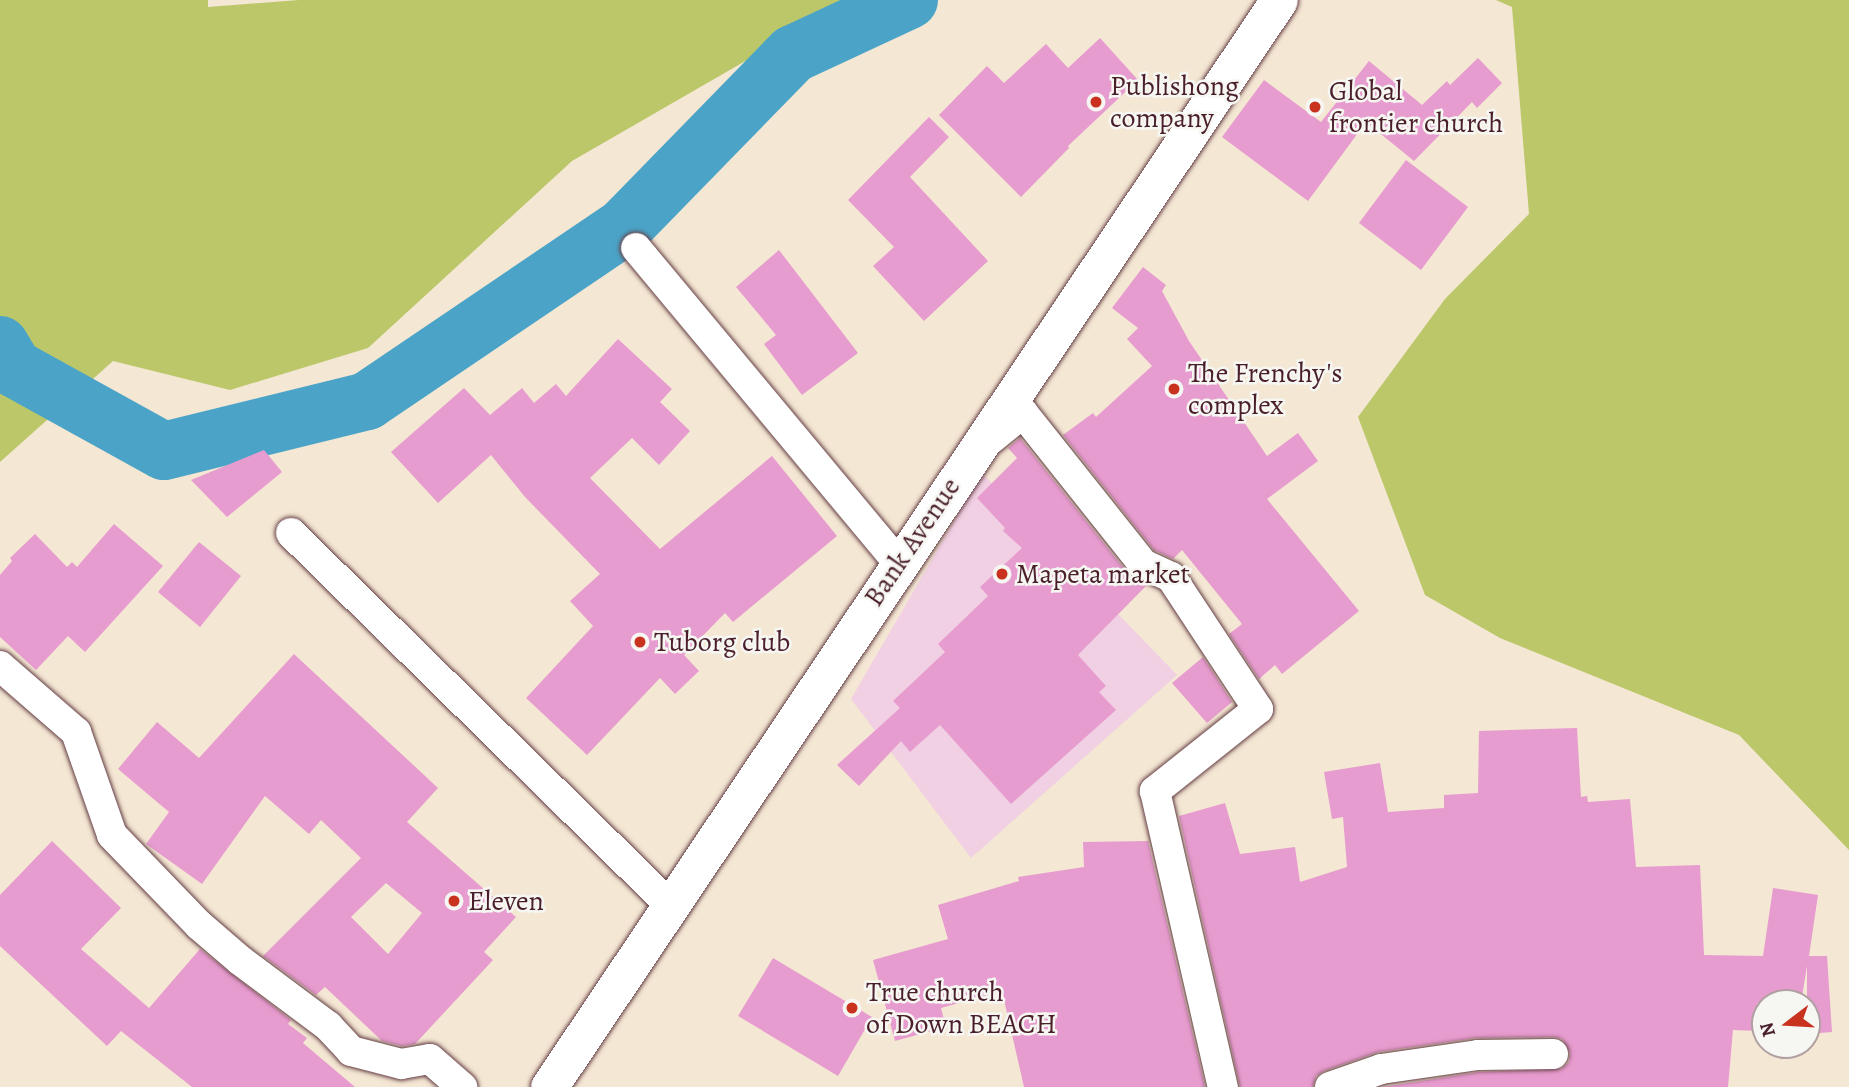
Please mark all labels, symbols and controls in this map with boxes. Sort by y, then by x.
place label: Publishong company [1110,69,1239,135]
place label: Global frontier church [1329,74,1503,140]
marker: Publishong company [1088,94,1104,110]
marker: Global frontier church [1307,99,1323,115]
place label: The Frenchy's complex [1188,356,1343,422]
marker: The Frenchy's complex [1166,381,1182,397]
street label: Bank Avenue [857,471,967,613]
place label: Mapeta market [1016,557,1190,591]
marker: Mapeta market [994,566,1010,582]
place label: Tuborg club [654,625,790,659]
marker: Tuborg club [632,634,648,650]
place label: Eleven [468,884,544,918]
marker: Eleven [446,893,462,909]
place label: True church of Down BEACH [866,975,1057,1041]
north arrow [1751,989,1821,1059]
marker: True church of Down BEACH [844,1000,860,1016]
text: N [1753,1019,1782,1040]

